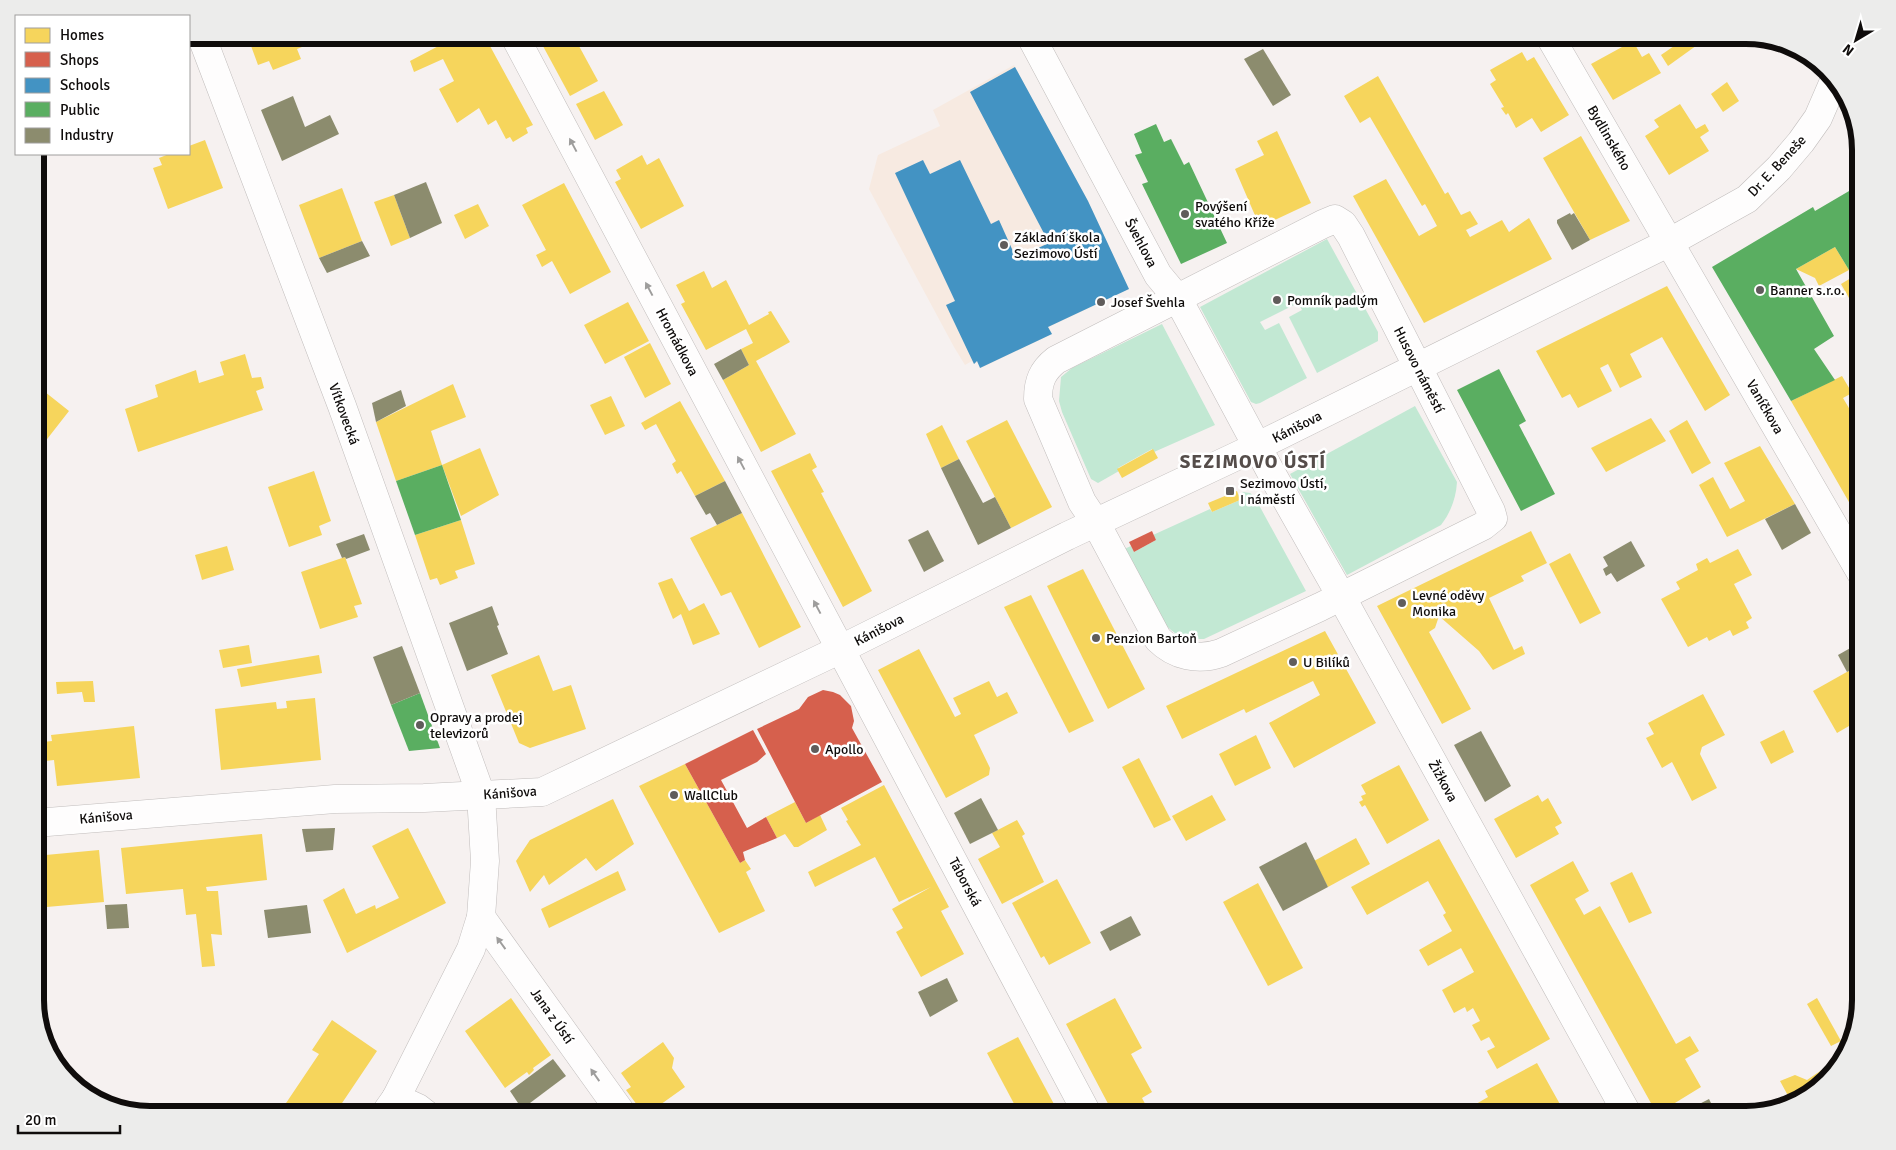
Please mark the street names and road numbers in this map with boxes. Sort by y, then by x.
street label: Bydlinského [1584,102,1634,174]
street label: Dr. E. Beneše [1744,132,1810,200]
street label: Švehlova [1121,216,1161,270]
street label: Hromádkova [652,305,702,379]
street label: Husovo náměstí [1390,324,1448,416]
street label: Vaníčkova [1743,377,1787,437]
street label: Vítkovecká [325,381,363,447]
street label: Kánišova [1269,407,1325,447]
street label: Kánišova [851,610,907,650]
street label: Žižkova [1425,757,1461,805]
street label: Kánišova [483,783,537,803]
street label: Kánišova [79,806,133,828]
street label: Táborská [945,855,985,909]
street label: Jana z Ústí [527,985,577,1047]

